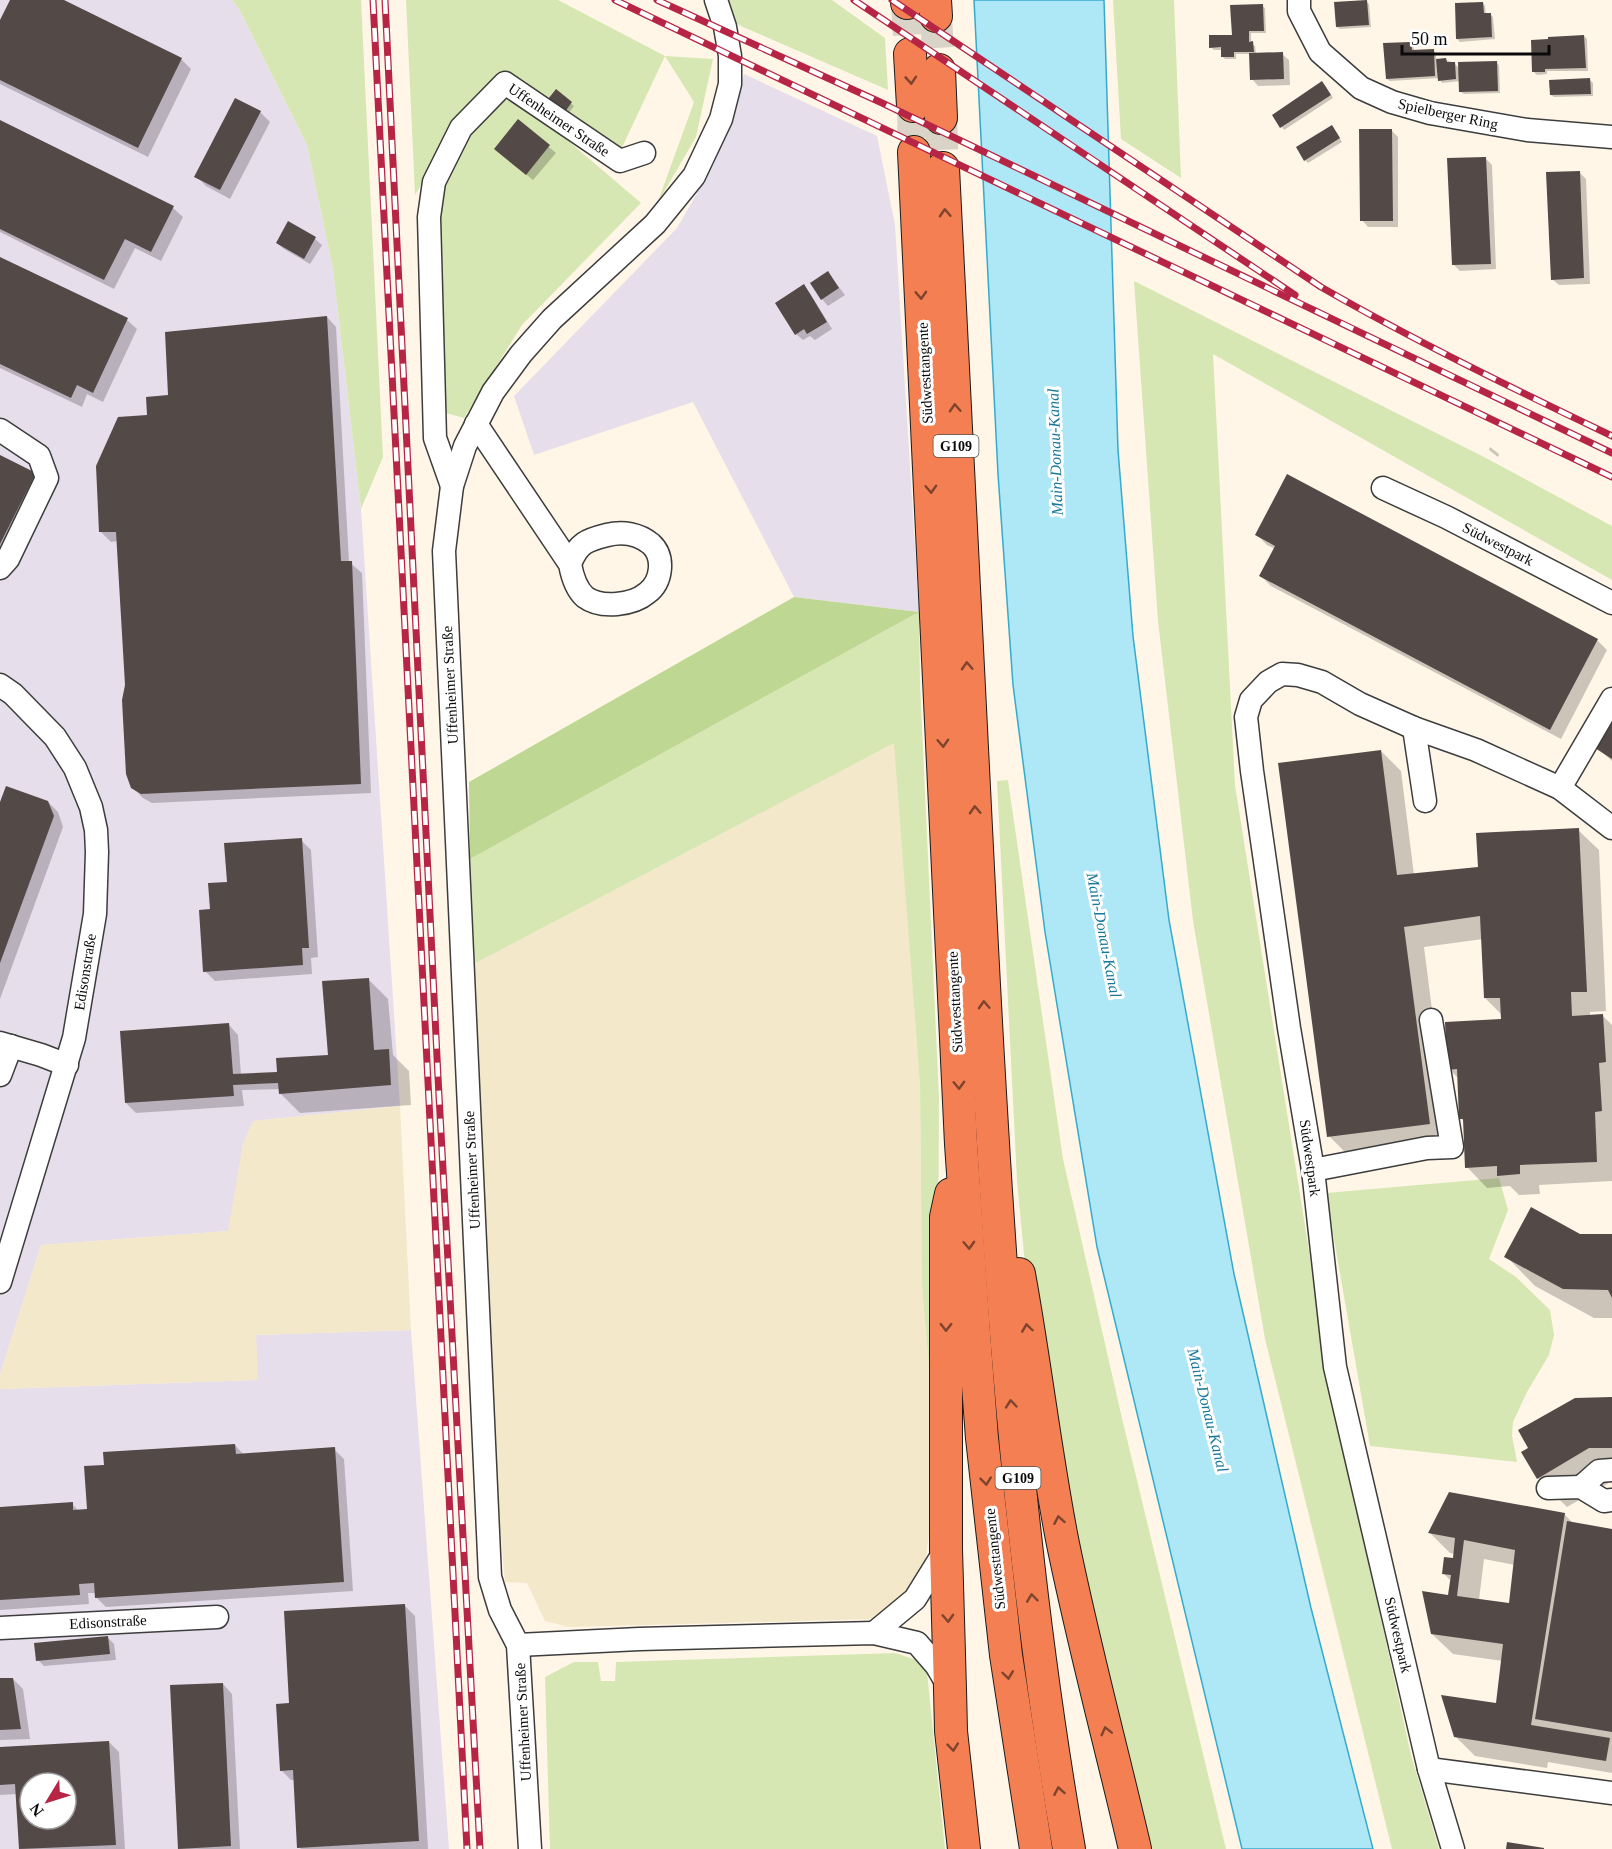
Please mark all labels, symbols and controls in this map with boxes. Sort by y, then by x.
scale bar [1402,18,1549,56]
text: 50 m [1411,29,1448,49]
one-way arrow [905,76,918,85]
street label: Uffenheimer Straße [505,80,613,160]
street label: Spielberger Ring [1397,96,1500,133]
one-way arrow [939,209,952,218]
one-way arrow [915,290,928,299]
street label: Südwesttangente [914,321,936,424]
water label: Main-Donau-Kanal [1044,388,1066,517]
one-way arrow [948,403,961,412]
road number: G109 [934,435,978,457]
one-way arrow [924,485,937,494]
street label: Südwestpark [1460,519,1537,569]
street label: Uffenheimer Straße [439,625,461,745]
one-way arrow [961,661,974,670]
one-way arrow [937,739,950,748]
one-way arrow [968,806,981,815]
water label: Main-Donau-Kanal [1083,870,1125,1000]
street label: Edisonstraße [71,932,99,1012]
street label: Südwesttangente [944,950,966,1053]
one-way arrow [978,1001,990,1010]
one-way arrow [953,1080,965,1089]
street label: Uffenheimer Straße [461,1110,483,1230]
street label: Südwestpark [1297,1119,1323,1198]
one-way arrow [962,1240,975,1249]
one-way arrow [940,1323,952,1332]
one-way arrow [1022,1323,1034,1332]
water label: Main-Donau-Kanal [1184,1345,1232,1474]
one-way arrow [1005,1400,1018,1409]
road number: G109 [996,1467,1040,1489]
one-way arrow [979,1476,992,1485]
street label: Südwesttangente [982,1507,1008,1610]
one-way arrow [1053,1516,1066,1526]
one-way arrow [1026,1594,1038,1603]
street label: Südwestpark [1381,1595,1415,1675]
street label: Edisonstraße [69,1612,147,1632]
one-way arrow [942,1613,954,1622]
street label: Uffenheimer Straße [512,1662,534,1782]
one-way arrow [1002,1670,1014,1679]
one-way arrow [1101,1726,1114,1736]
one-way arrow [946,1743,959,1752]
north arrow [18,1771,78,1831]
one-way arrow [1053,1787,1066,1797]
text: N [26,1800,47,1820]

